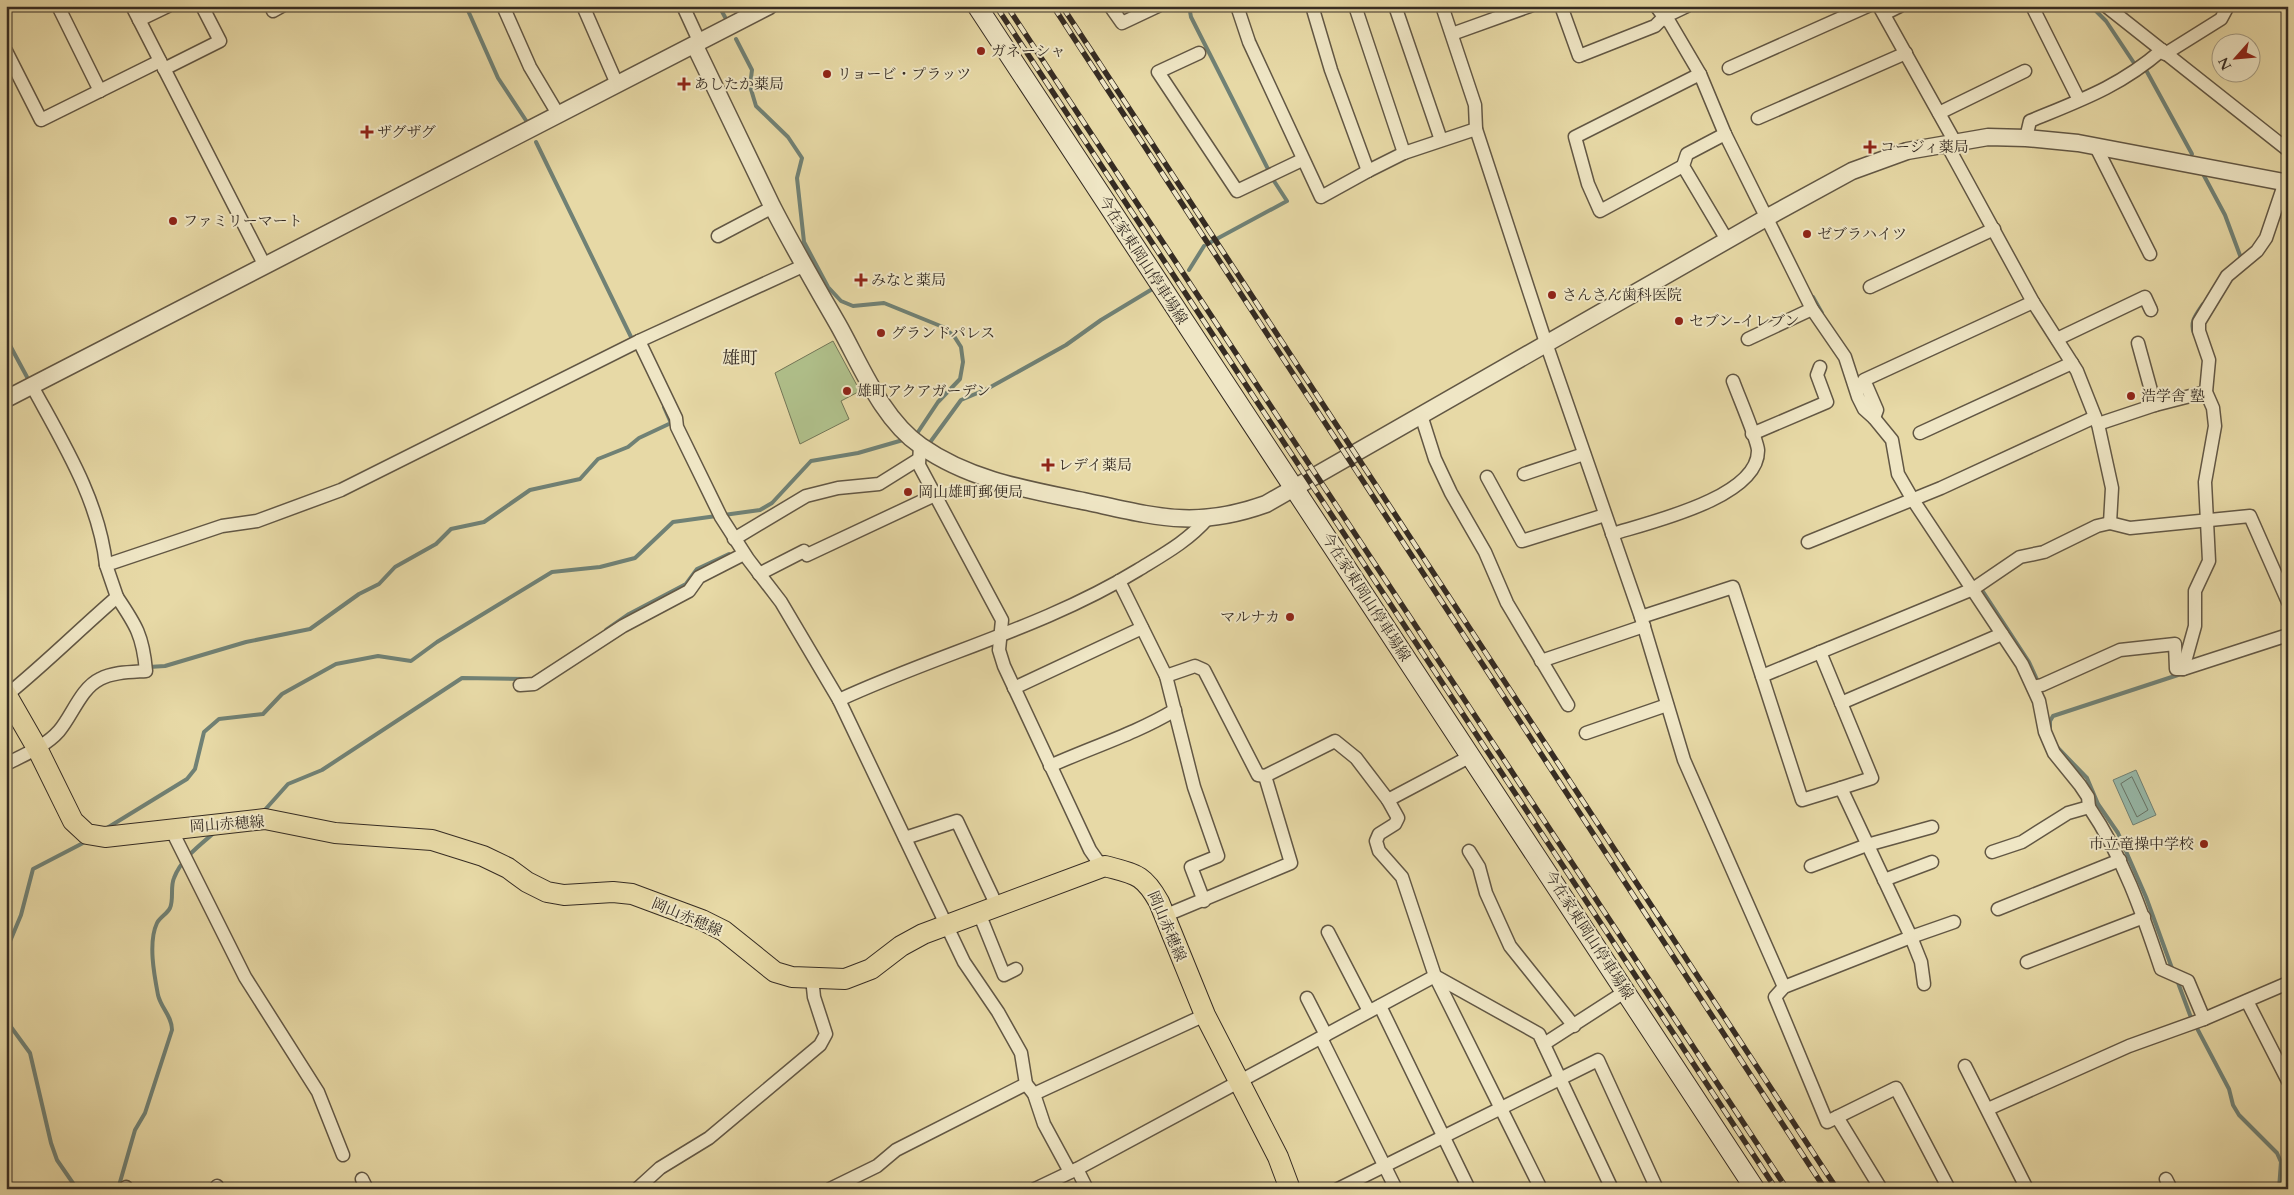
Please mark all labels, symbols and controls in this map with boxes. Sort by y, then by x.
north arrow [2212,32,2262,82]
place label: ガネーシャ [991,41,1065,61]
marker: ガネーシャ [975,45,987,57]
text: N [2214,54,2236,73]
place label: リョービ・プラッツ [837,64,971,84]
marker: リョービ・プラッツ [821,68,833,80]
place label: あしたか薬局 [694,74,784,94]
marker: あしたか薬局 [678,78,690,90]
place label: ザグザグ [377,122,436,142]
marker: ザグザグ [361,126,373,138]
place label: コージィ薬局 [1880,137,1969,157]
marker: コージィ薬局 [1864,141,1876,153]
street label: 今在家東岡山停車場線 [1094,192,1192,328]
place label: ファミリーマート [183,211,303,231]
marker: ファミリーマート [167,215,179,227]
place label: ゼブラハイツ [1817,224,1907,244]
marker: ゼブラハイツ [1801,228,1813,240]
place label: みなと薬局 [871,270,946,290]
marker: みなと薬局 [855,274,867,286]
place label: さんさん歯科医院 [1562,285,1682,305]
marker: さんさん歯科医院 [1546,289,1558,301]
place label: セブン-イレブン [1689,311,1800,331]
marker: セブン-イレブン [1673,315,1685,327]
place label: グランドパレス [891,323,995,343]
marker: グランドパレス [875,327,887,339]
district label: 雄町 [722,346,758,371]
place label: 雄町アクアガーデン [857,381,991,401]
marker: 雄町アクアガーデン [841,385,853,397]
place label: 浩学舎 塾 [2141,386,2205,406]
marker: 浩学舎 塾 [2125,390,2137,402]
place label: レデイ薬局 [1058,455,1132,475]
marker: レデイ薬局 [1042,459,1054,471]
place label: 岡山雄町郵便局 [918,482,1023,502]
marker: 岡山雄町郵便局 [902,486,914,498]
street label: 今在家東岡山停車場線 [1317,529,1415,665]
place label: マルナカ [1220,607,1280,627]
marker: マルナカ [1284,611,1296,623]
street label: 岡山赤穂線 [189,811,265,837]
place label: 市立竜操中学校 [2089,834,2194,854]
marker: 市立竜操中学校 [2198,838,2210,850]
street label: 今在家東岡山停車場線 [1540,867,1638,1003]
street label: 岡山赤穂線 [1143,888,1191,964]
street label: 岡山赤穂線 [649,893,725,941]

